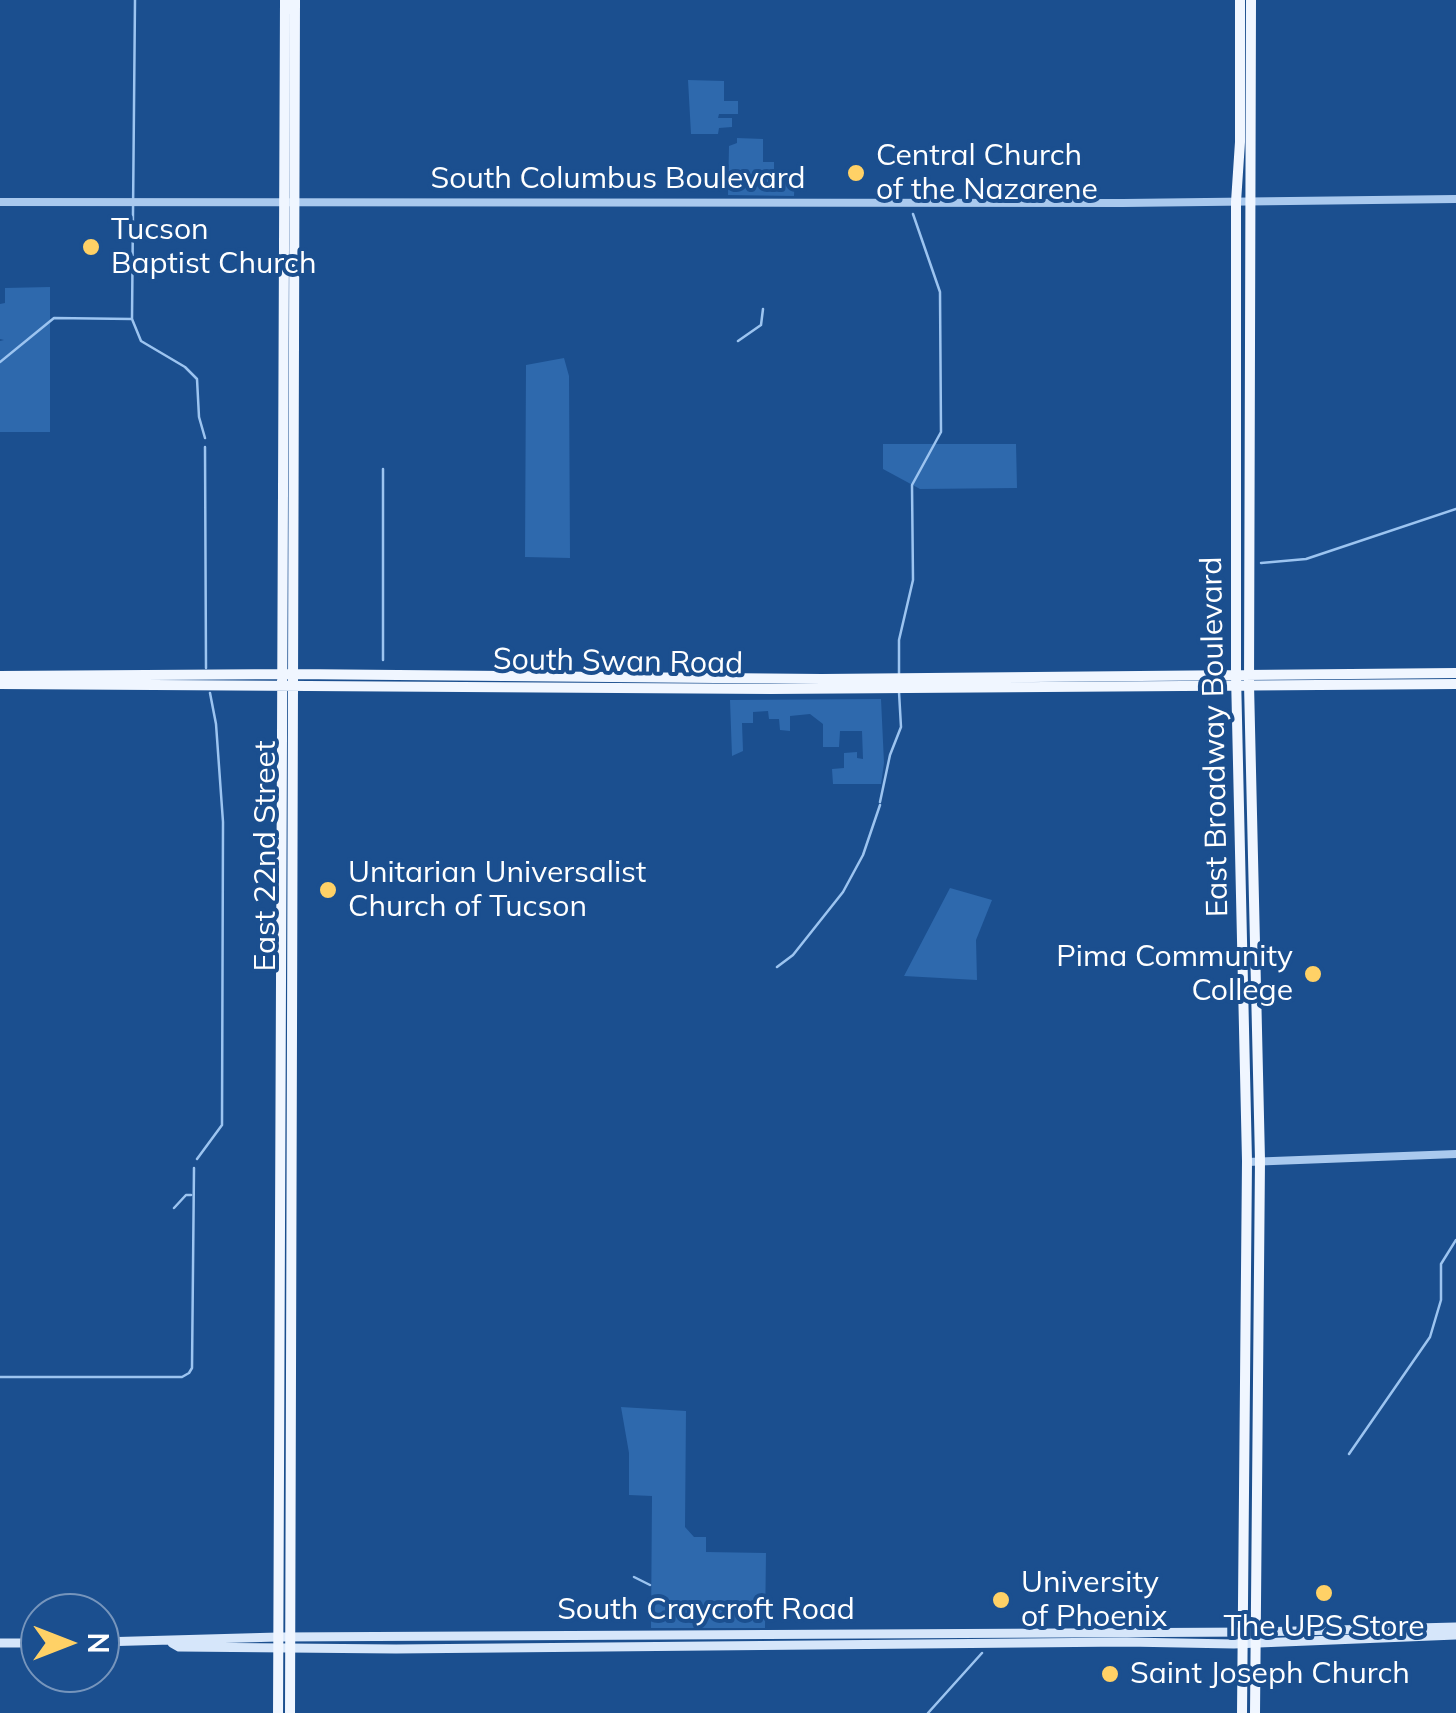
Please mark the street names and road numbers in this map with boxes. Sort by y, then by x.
street label: South Columbus Boulevard [431,161,805,197]
street label: East Broadway Boulevard [1194,556,1236,918]
street label: South Swan Road [493,642,743,682]
street label: East 22nd Street [248,741,284,971]
street label: South Craycroft Road [557,1592,855,1628]

